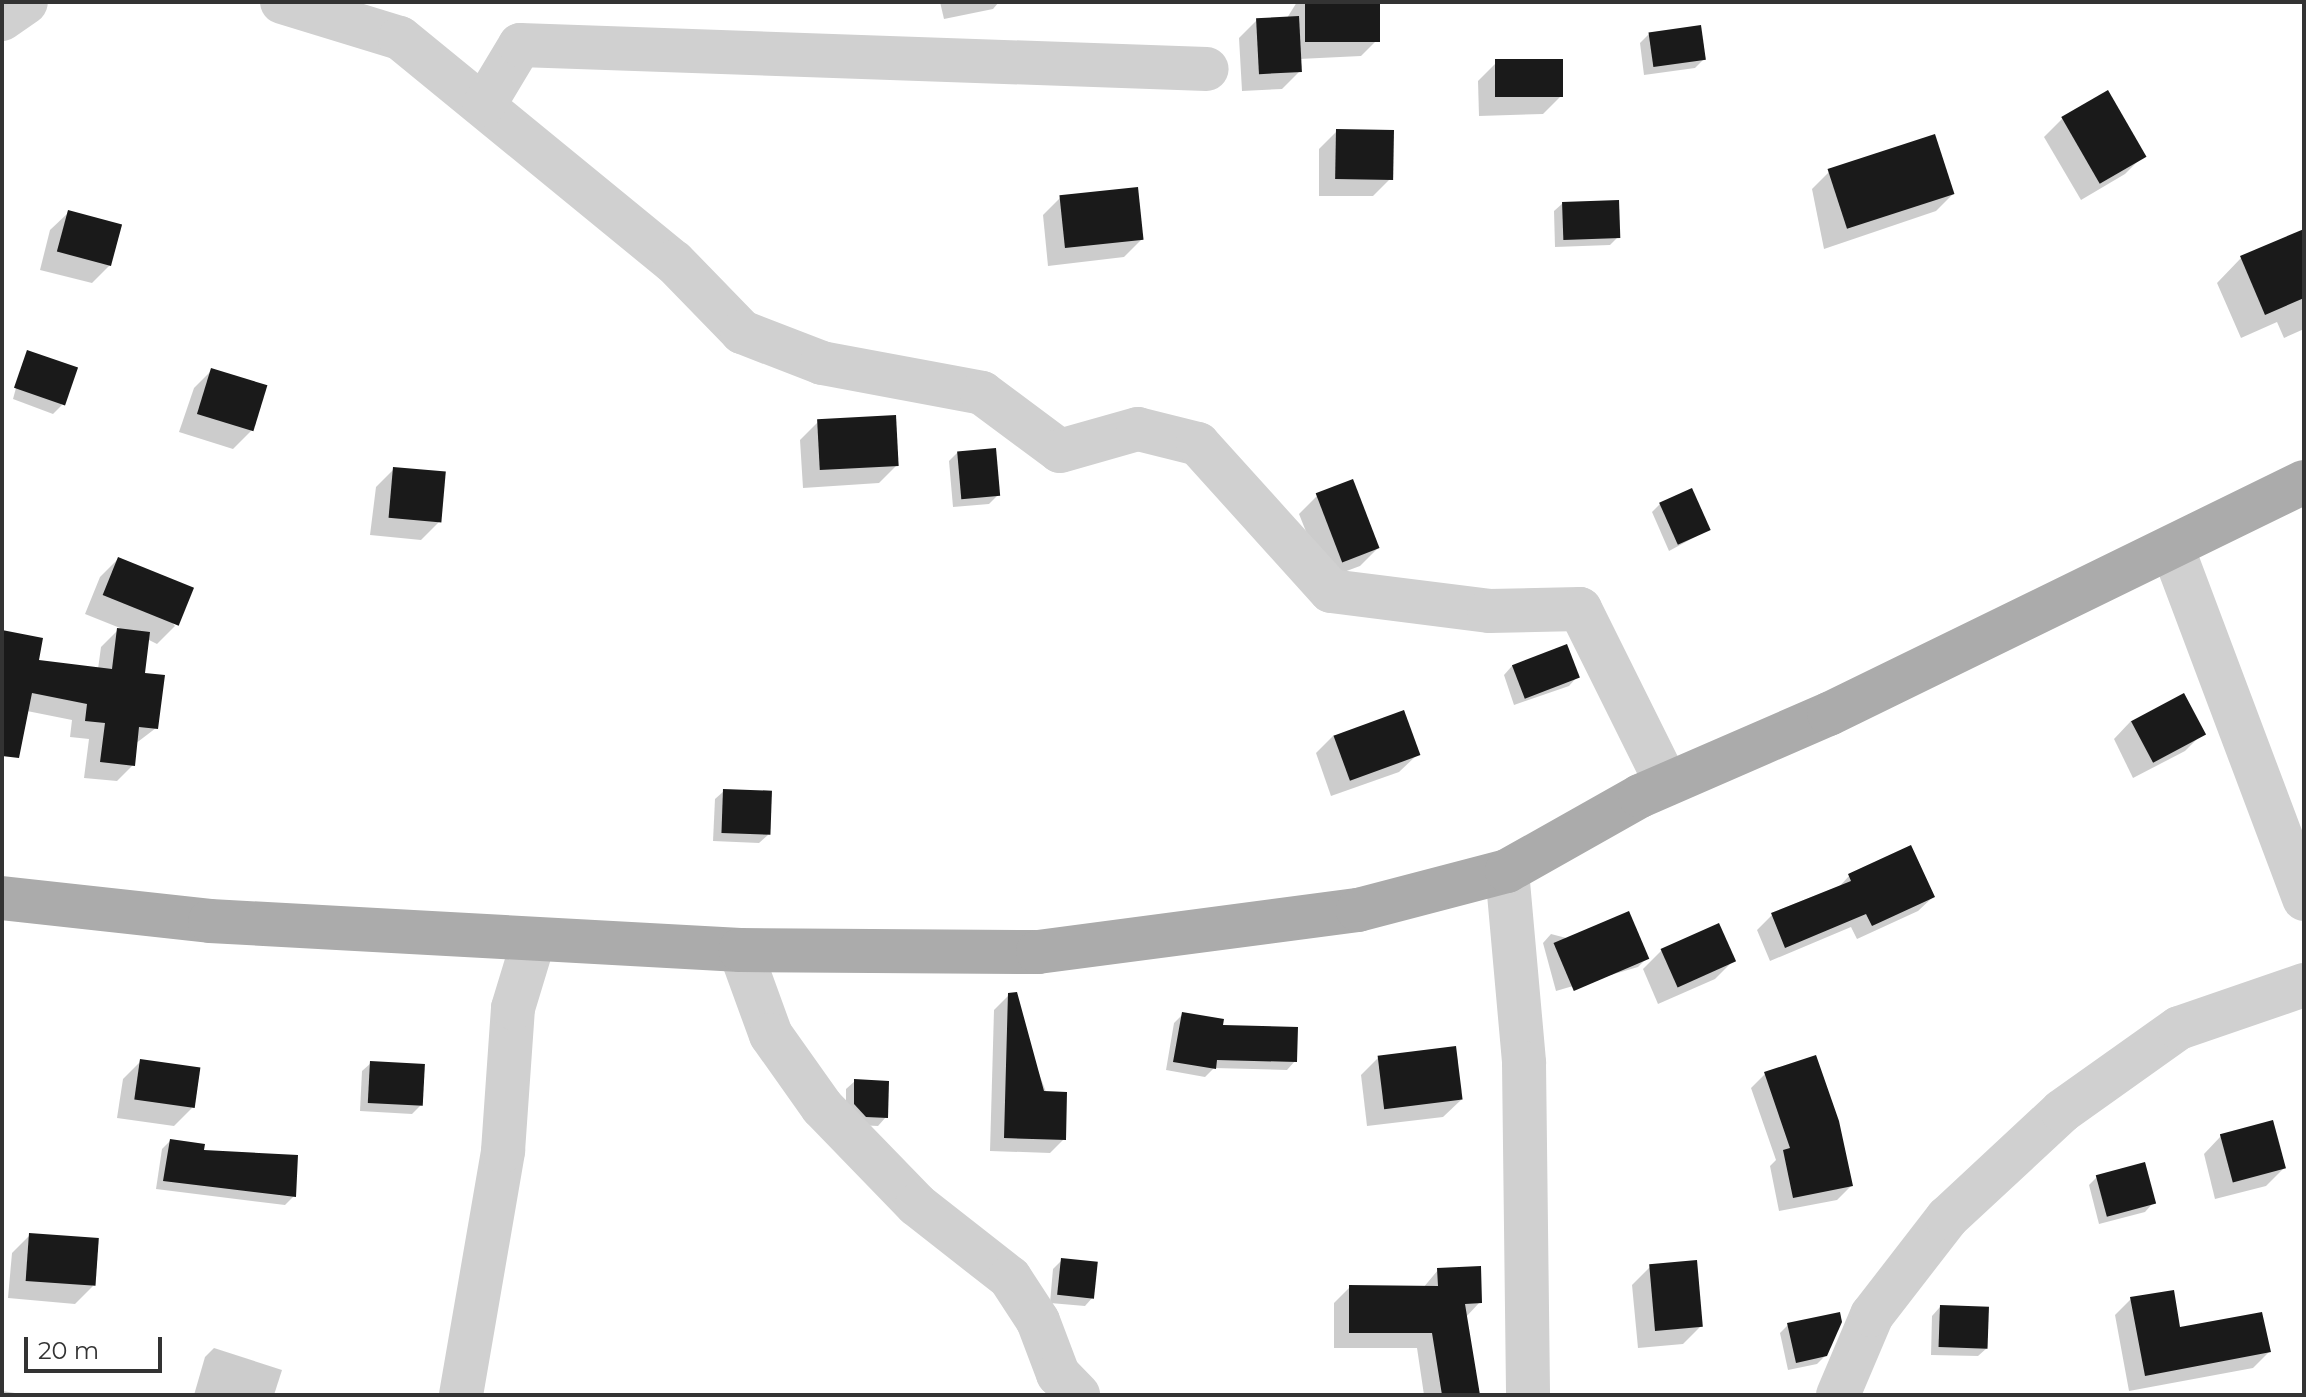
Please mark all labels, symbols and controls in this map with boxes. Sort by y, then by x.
scale bar [28,1321,166,1371]
text: 20 m [38,1336,99,1365]

